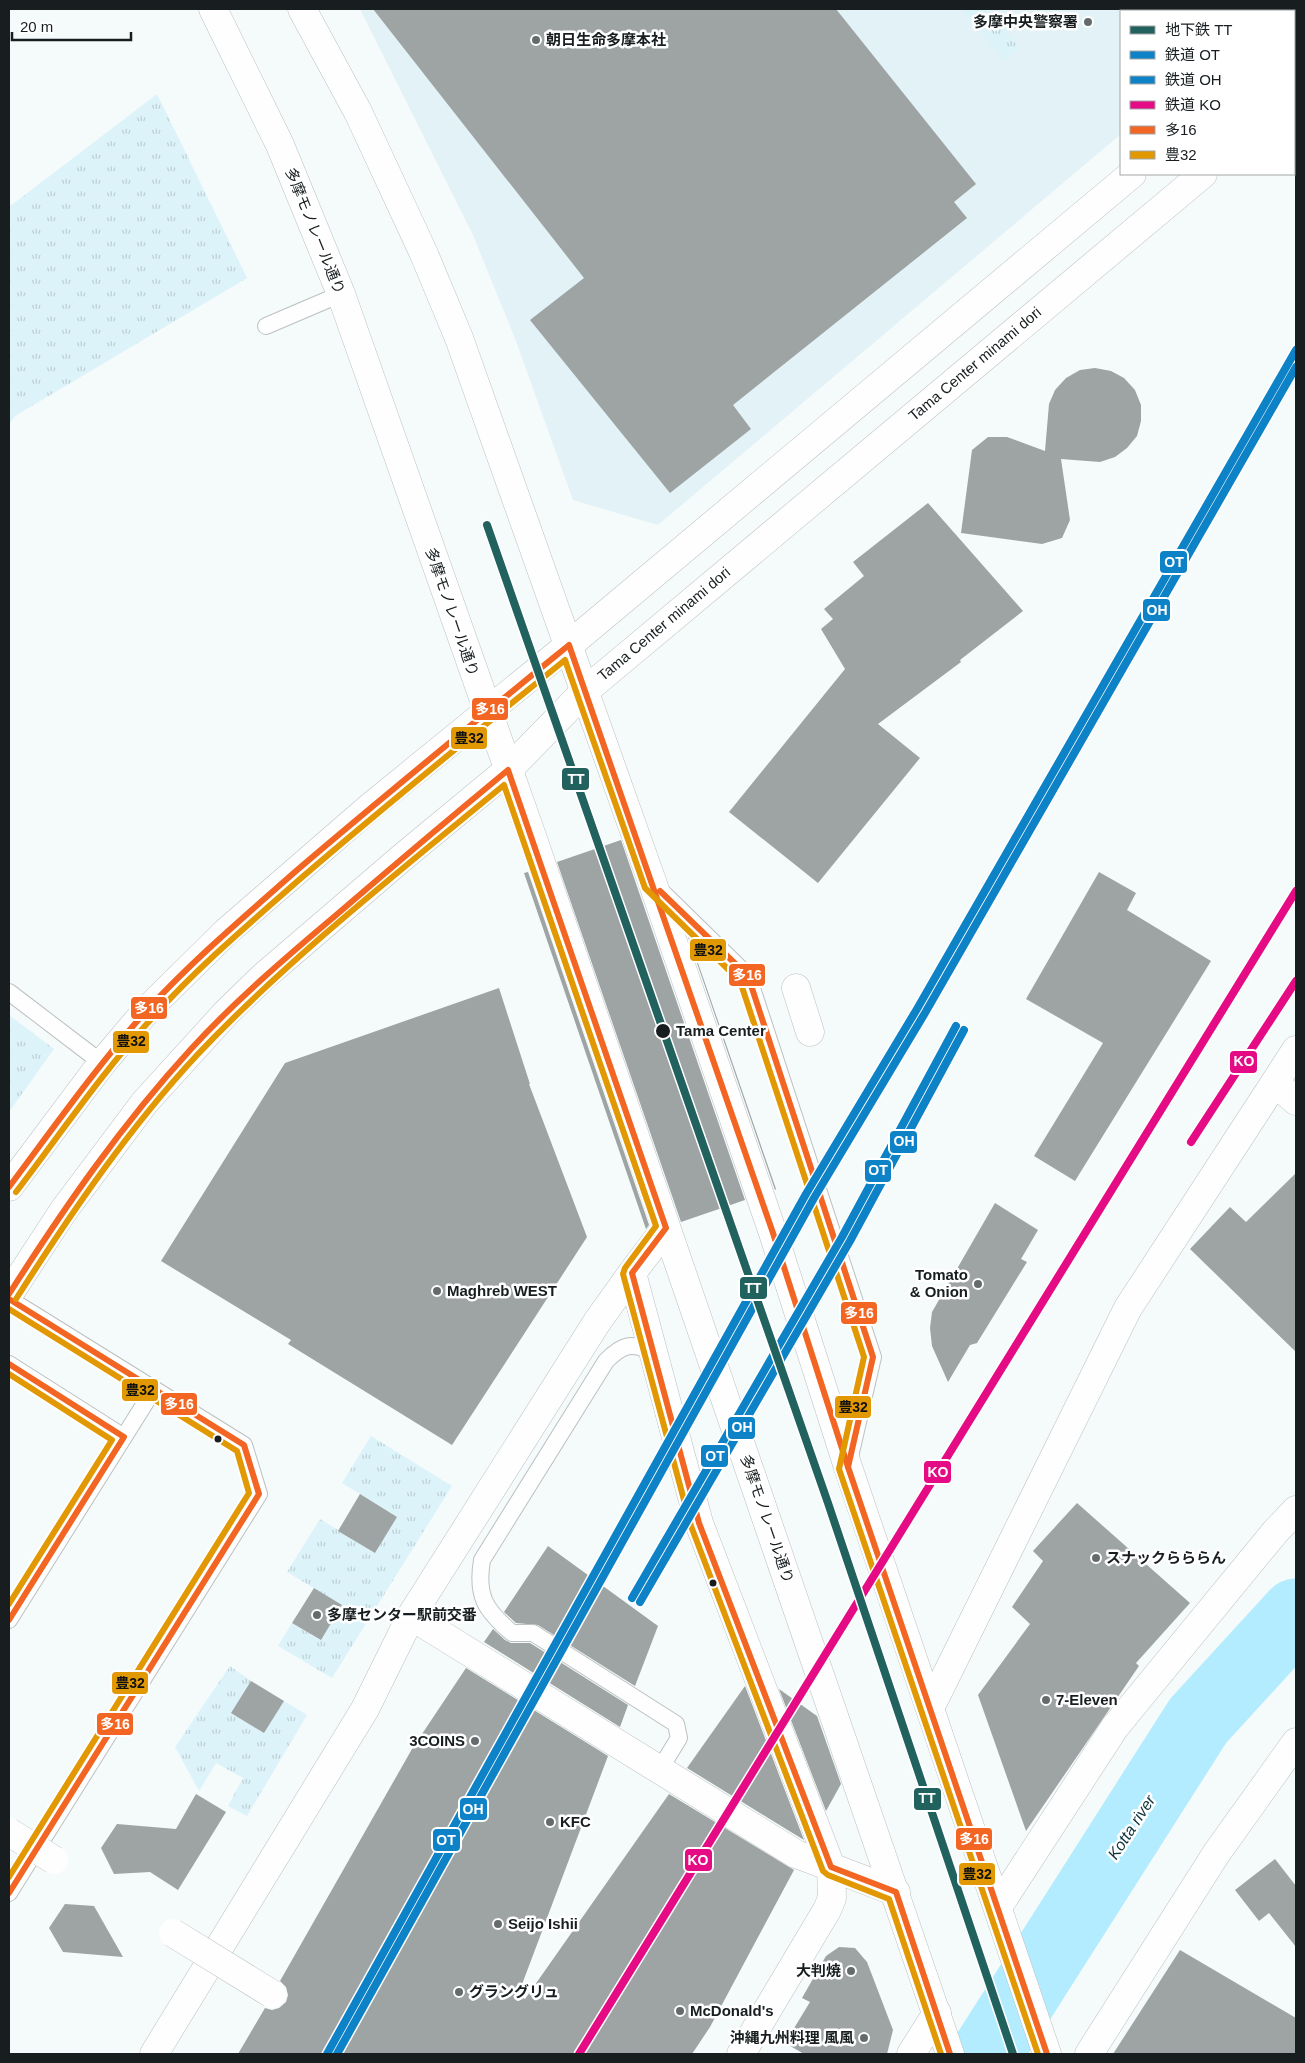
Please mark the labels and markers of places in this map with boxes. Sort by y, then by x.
place label: 多摩中央警察署 [973,13,1078,30]
marker: 多摩中央警察署 [1082,16,1094,28]
place label: 朝日生命多摩本社 [546,31,666,48]
marker: 朝日生命多摩本社 [530,34,542,46]
marker: Tama Center [654,1022,672,1040]
place label: Tama Center [676,1022,766,1039]
place label: Tomato & Onion [910,1266,968,1300]
marker: Tomato & Onion [972,1278,984,1290]
place label: Maghreb WEST [447,1282,557,1299]
marker: Maghreb WEST [431,1285,443,1297]
unlabelled marker [213,1434,223,1444]
place label: スナックらららん [1106,1549,1226,1566]
marker: スナックらららん [1090,1552,1102,1564]
unlabelled marker [708,1578,718,1588]
place label: 多摩センター駅前交番 [327,1606,477,1623]
marker: 多摩センター駅前交番 [311,1609,323,1621]
place label: 7-Eleven [1056,1691,1118,1708]
marker: 7-Eleven [1040,1694,1052,1706]
place label: 3COINS [409,1732,465,1749]
marker: 3COINS [469,1735,481,1747]
place label: KFC [560,1813,591,1830]
marker: KFC [544,1816,556,1828]
place label: Seijo Ishii [508,1915,578,1932]
marker: Seijo Ishii [492,1918,504,1930]
place label: 大判焼 [796,1962,841,1979]
marker: 大判焼 [845,1965,857,1977]
place label: グラングリュ [469,1983,559,2000]
marker: グラングリュ [453,1986,465,1998]
place label: McDonald's [690,2002,774,2019]
marker: McDonald's [674,2005,686,2017]
place label: 沖縄九州料理 風風 [730,2029,854,2046]
marker: 沖縄九州料理 風風 [858,2032,870,2044]

